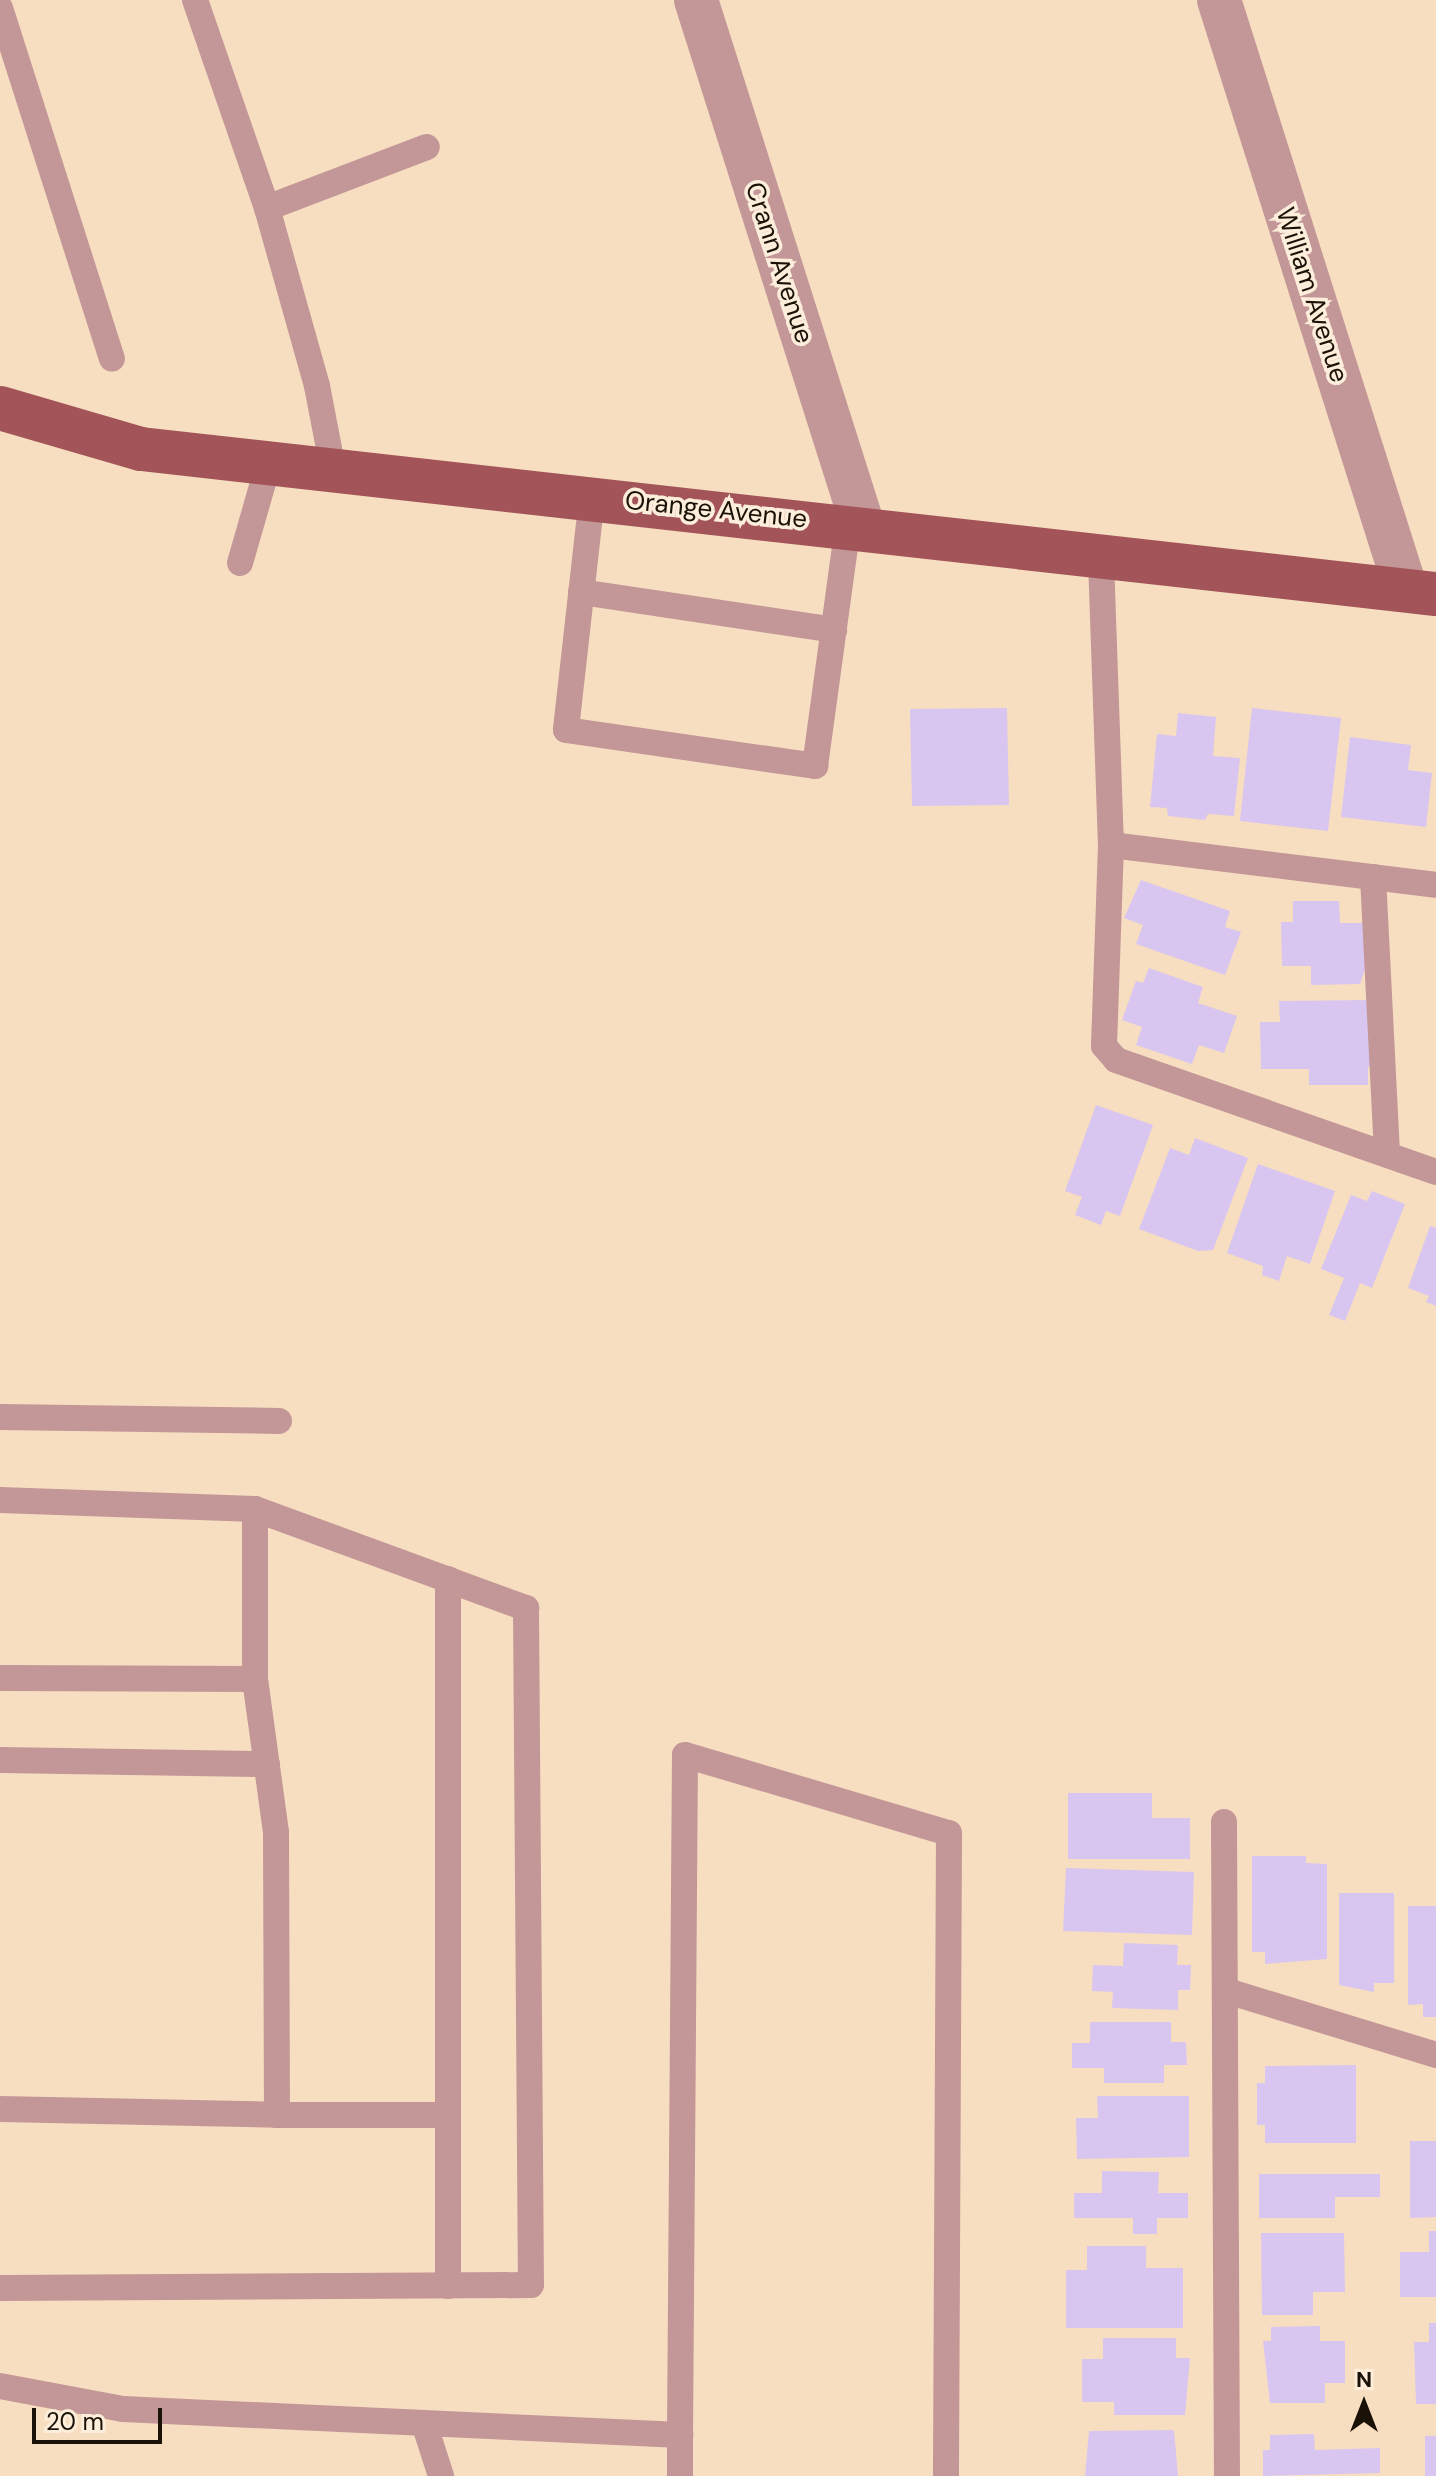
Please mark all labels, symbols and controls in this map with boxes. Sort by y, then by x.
street label: Crann Avenue [738,179,820,347]
street label: William Avenue [1269,204,1355,386]
street label: Orange Avenue [623,485,809,535]
north arrow [1324,2364,1404,2444]
text: N [1356,2365,1372,2394]
scale bar [36,2392,166,2442]
text: 20 m [46,2406,104,2437]

